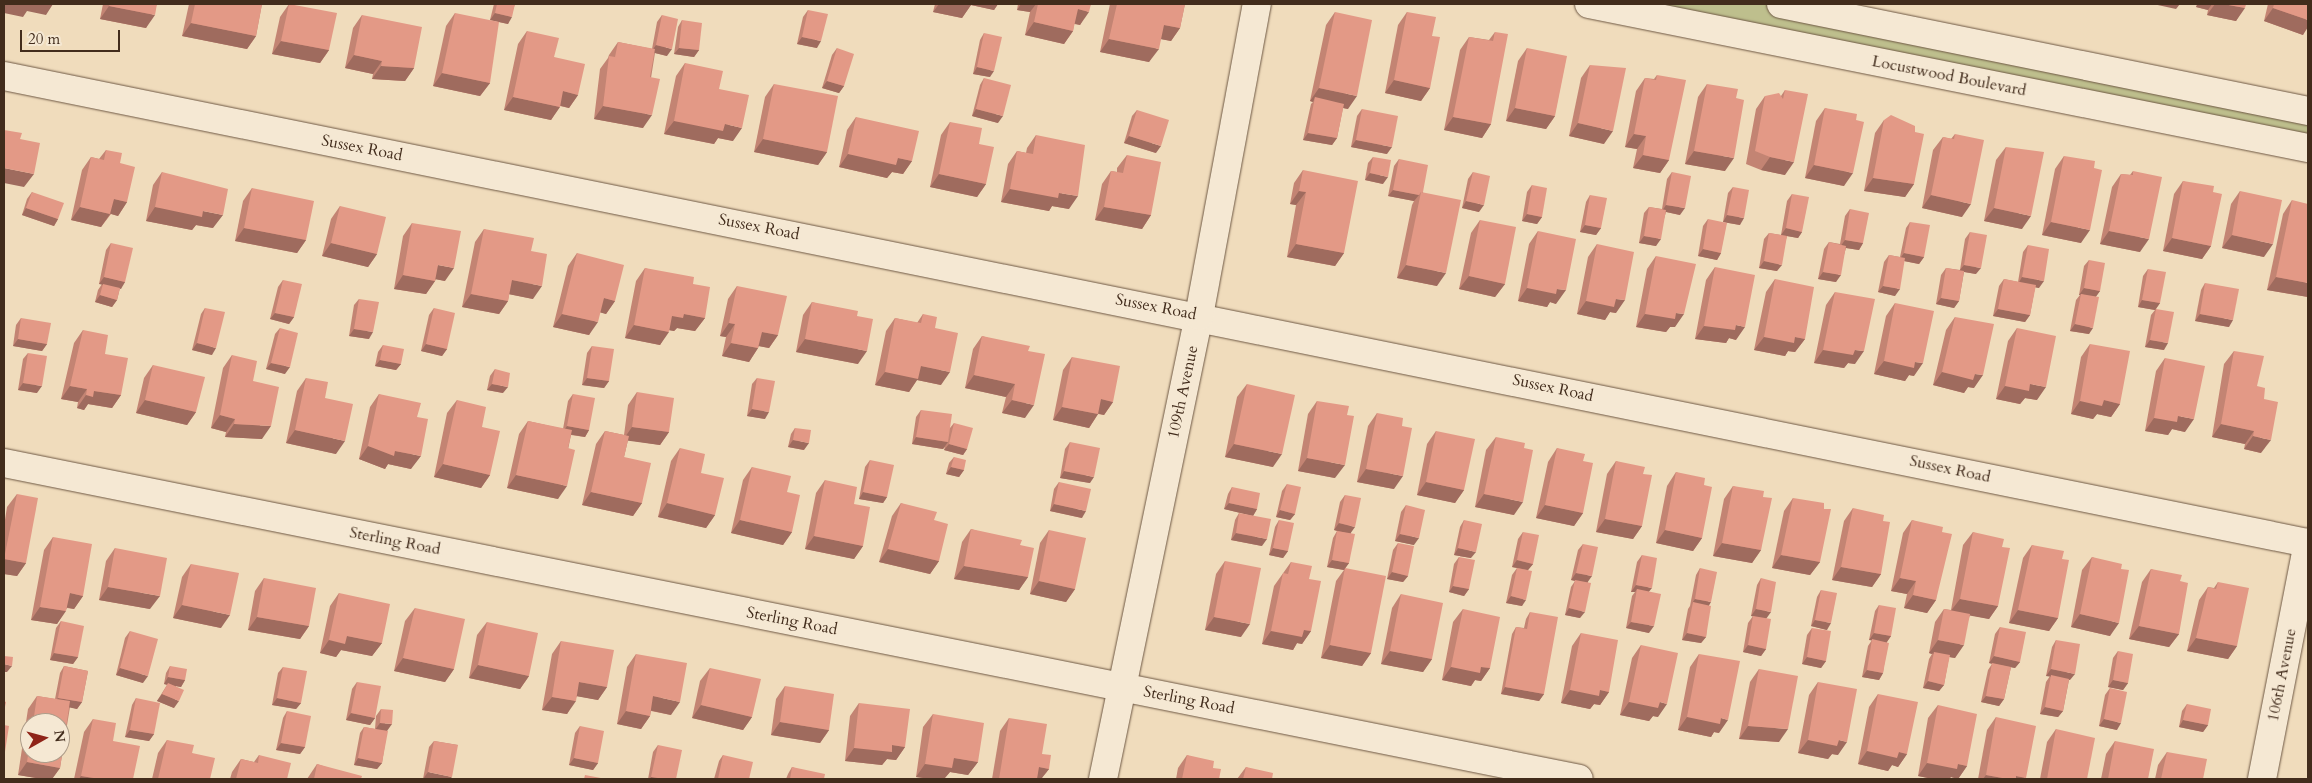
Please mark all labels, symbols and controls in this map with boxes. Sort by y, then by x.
scale bar [22,20,122,52]
text: 20 m [28,29,60,49]
street label: Locustwood Boulevard [1870,52,2028,100]
street label: Sussex Road [320,131,404,165]
street label: Sussex Road [717,210,801,244]
street label: Sussex Road [1114,290,1198,324]
street label: 109th Avenue [1164,344,1202,440]
street label: Sussex Road [1511,370,1595,406]
street label: Sussex Road [1908,451,1992,487]
street label: Sterling Road [348,523,442,559]
street label: Sterling Road [745,603,839,639]
street label: 106th Avenue [2264,627,2300,723]
street label: Sterling Road [1142,682,1236,718]
north arrow [20,713,70,763]
text: N [49,729,70,743]

